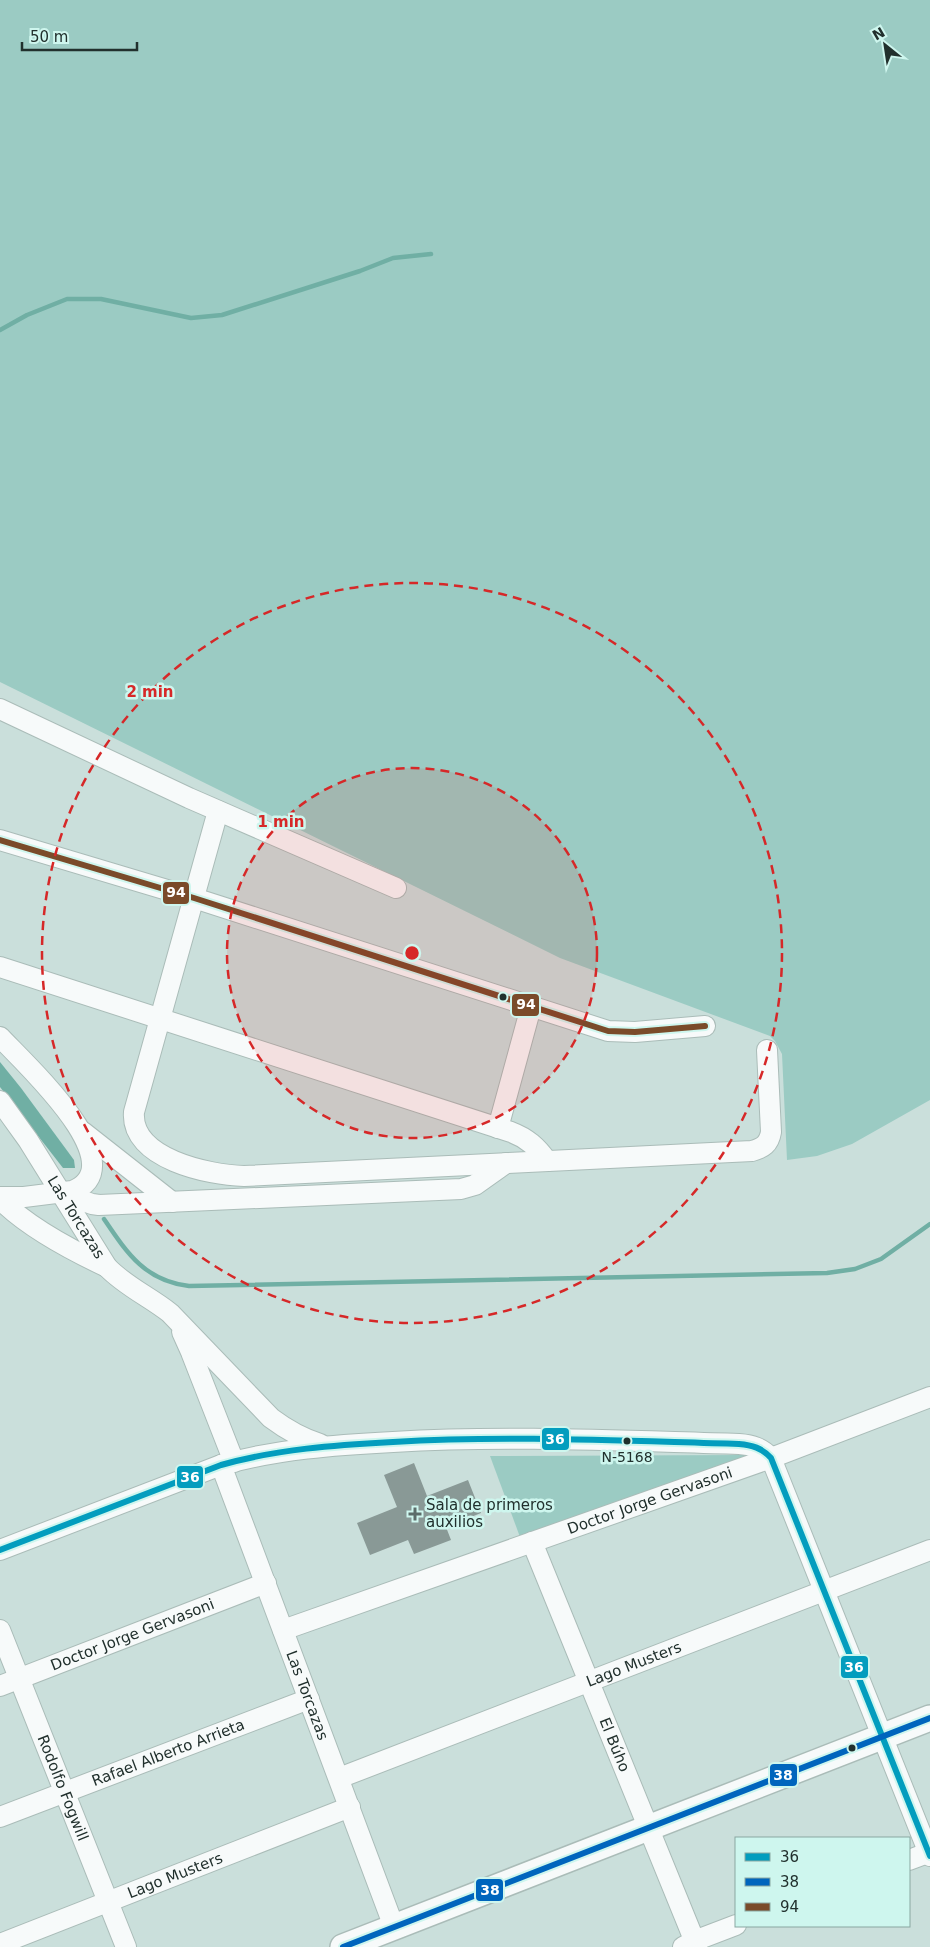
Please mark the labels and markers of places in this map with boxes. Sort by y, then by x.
centre of rings [403,944,421,962]
unlabelled marker [498,992,508,1002]
marker: N-5168 [622,1436,632,1446]
place label: N-5168 [601,1449,653,1465]
place label: Sala de primeros auxilios [426,1496,553,1531]
marker: Sala de primeros auxilios [408,1507,422,1521]
unlabelled marker [847,1743,857,1753]

